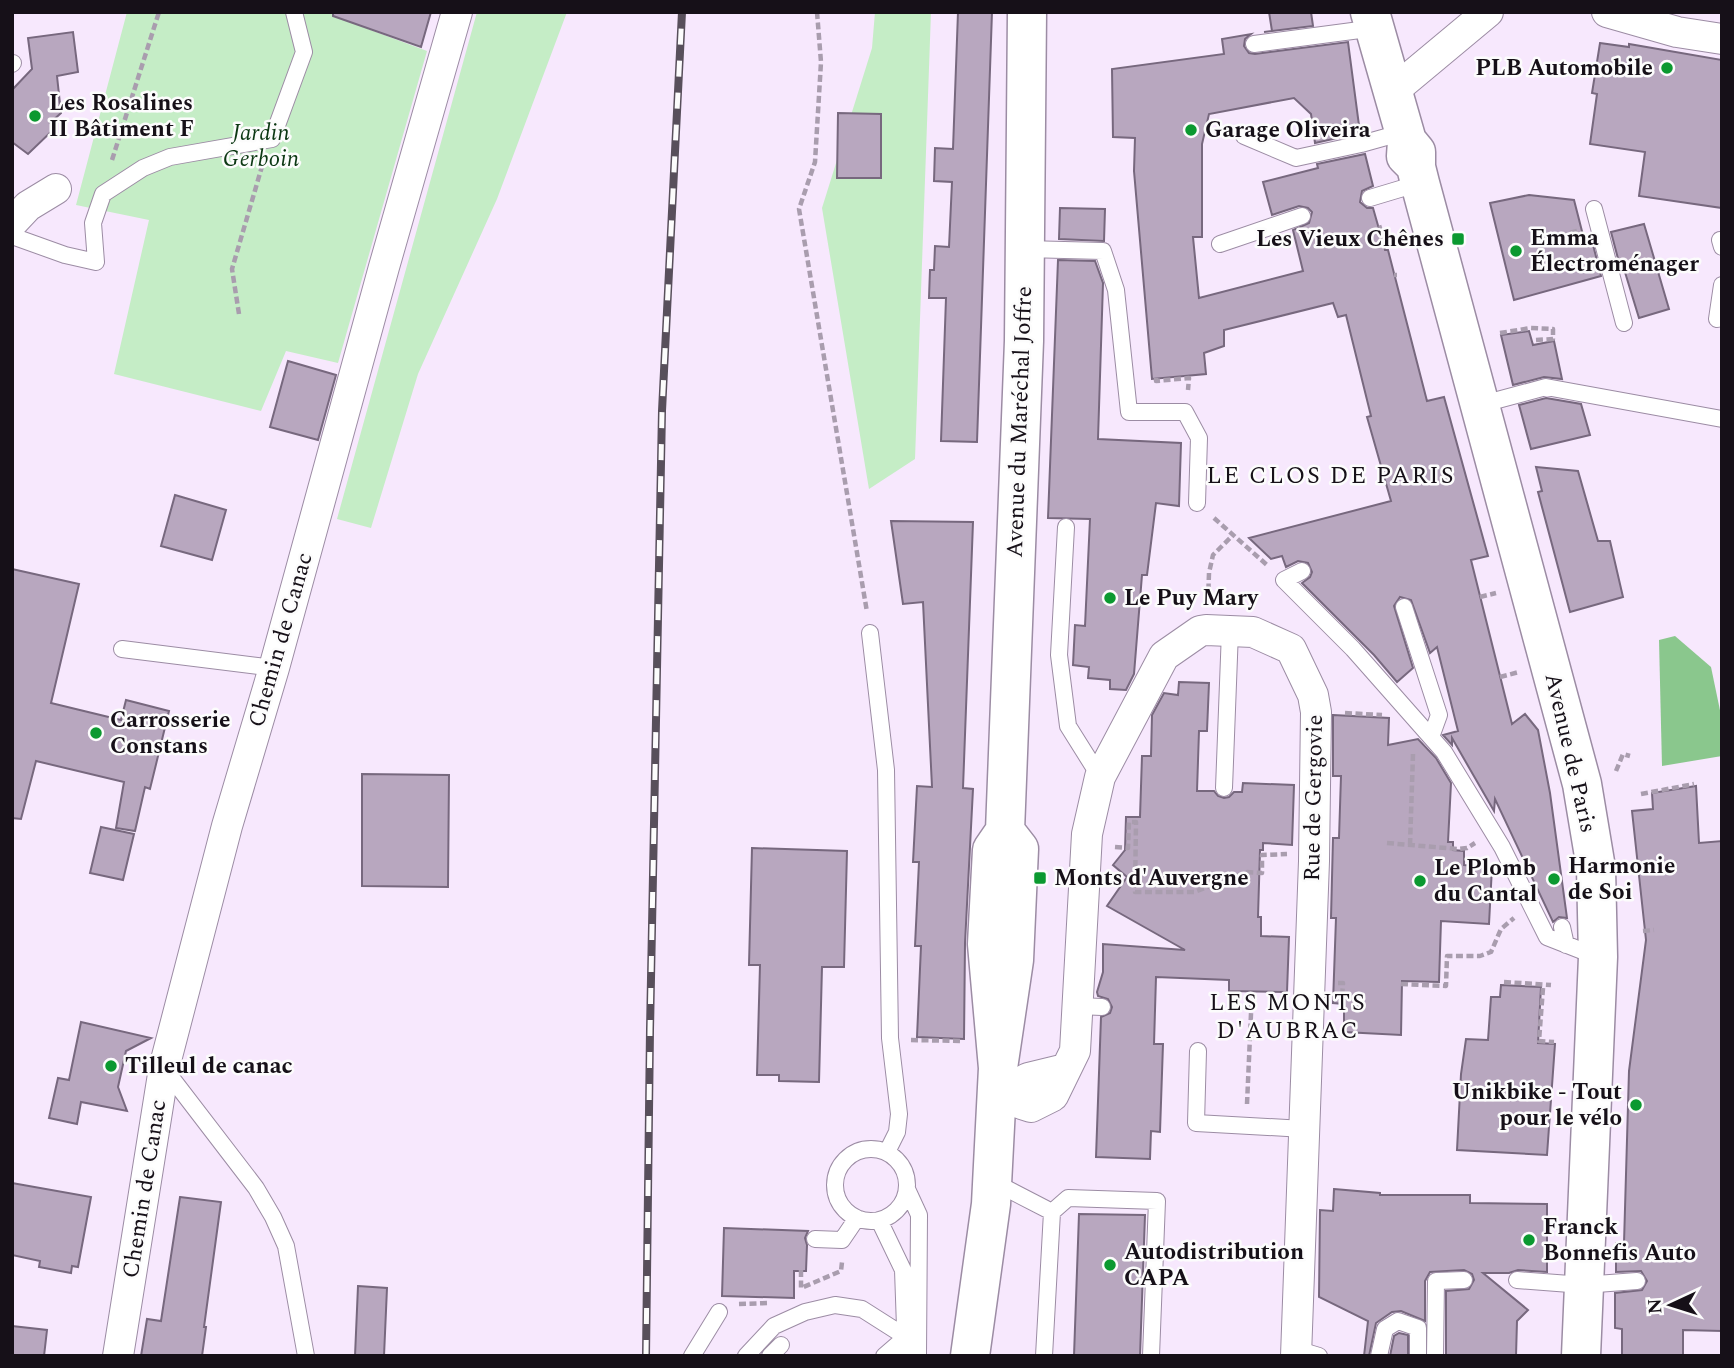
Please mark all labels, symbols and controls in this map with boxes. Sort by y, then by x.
place label: PLB Automobile [1475,51,1653,86]
marker: PLB Automobile [1659,60,1675,76]
place label: Les Rosalines II Bâtiment F [49,86,194,147]
marker: Les Rosalines II Bâtiment F [27,108,43,124]
place label: Garage Oliveira [1205,113,1371,148]
park label: Jardin Gerboin [223,116,299,177]
marker: Garage Oliveira [1183,122,1199,138]
place label: Emma Électroménager [1530,221,1699,282]
place label: Les Vieux Chênes [1256,222,1444,257]
marker: Les Vieux Chênes [1450,231,1466,247]
marker: Emma Électroménager [1508,243,1524,259]
street label: Avenue du Maréchal Joffre [998,286,1042,558]
district label: LE CLOS DE PARIS [1207,458,1455,494]
street label: Chemin de Canac [239,548,323,732]
place label: Le Puy Mary [1124,581,1259,616]
marker: Le Puy Mary [1102,590,1118,606]
street label: Avenue de Paris [1535,670,1605,836]
place label: Carrosserie Constans [110,703,230,764]
street label: Rue de Gergovie [1295,714,1333,882]
marker: Carrosserie Constans [88,725,104,741]
place label: Harmonie de Soi [1568,849,1675,910]
place label: Le Plomb du Cantal [1434,851,1537,912]
place label: Monts d'Auvergne [1054,861,1249,896]
marker: Monts d'Auvergne [1032,870,1048,886]
marker: Harmonie de Soi [1546,871,1562,887]
marker: Le Plomb du Cantal [1412,873,1428,889]
district label: LES MONTS D'AUBRAC [1209,985,1367,1049]
place label: Tilleul de canac [125,1049,293,1084]
marker: Tilleul de canac [103,1058,119,1074]
place label: Unikbike - Tout pour le vélo [1452,1075,1622,1136]
street label: Chemin de Canac [114,1097,176,1281]
marker: Unikbike - Tout pour le vélo [1628,1097,1644,1113]
place label: Franck Bonnefis Auto [1543,1210,1696,1271]
marker: Franck Bonnefis Auto [1521,1232,1537,1248]
place label: Autodistribution CAPA [1124,1235,1304,1296]
marker: Autodistribution CAPA [1102,1257,1118,1273]
north arrow [1636,1270,1706,1340]
text: N [1641,1297,1671,1315]

